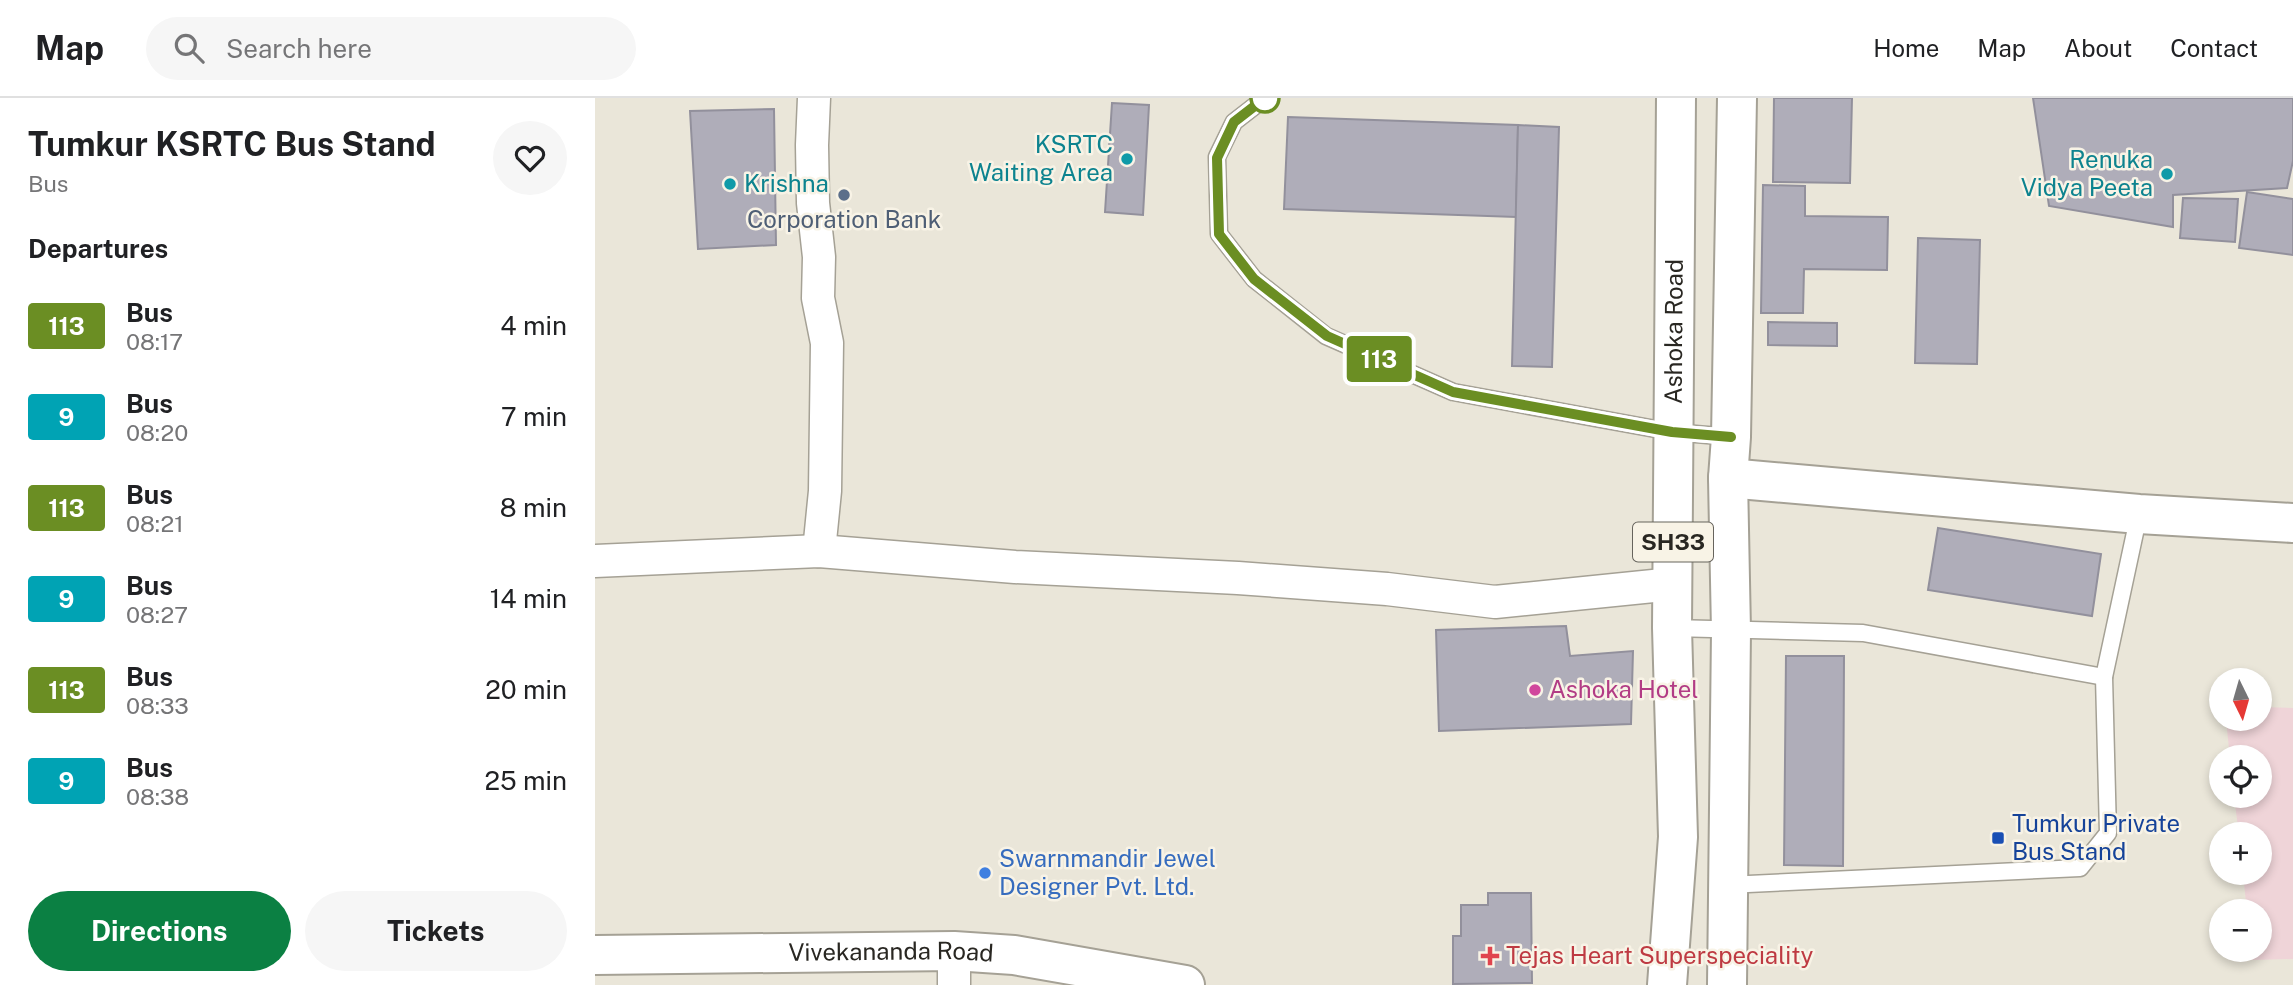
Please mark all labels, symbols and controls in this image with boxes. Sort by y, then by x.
search box [146,17,636,80]
text: Map [35,29,104,67]
icon: search [170,29,208,67]
text: Search here [226,33,372,64]
text: Home [1873,34,1939,62]
text: Map [1977,34,2026,62]
text: About [2064,34,2132,62]
text: Contact [2170,34,2258,62]
unlabelled marker [1250,83,1280,113]
button: heart [493,121,567,195]
text: Tumkur KSRTC Bus Stand [28,125,436,163]
place label: KSRTC Waiting Area [969,130,1113,186]
place label: Renuka Vidya Peeta [2021,145,2153,201]
marker: KSRTC Waiting Area [1119,151,1135,167]
marker: Renuka Vidya Peeta [2159,166,2175,182]
place label: Krishna [744,169,829,197]
text: Bus [28,170,68,197]
marker: Krishna [722,176,738,192]
marker: Corporation Bank [836,187,852,203]
place label: Corporation Bank [747,205,941,233]
text: Departures [28,233,168,264]
street label: Ashoka Road [1659,259,1688,404]
text: Bus [126,297,173,328]
text: 4 min [500,310,567,341]
text: 113 [48,312,85,340]
text: 08:17 [126,328,183,355]
line badge: 113 [1339,336,1419,382]
text: 113 [1361,345,1397,373]
text: Bus [126,388,173,419]
text: 7 min [501,401,567,432]
text: 9 [59,403,74,431]
text: 08:20 [126,419,188,446]
text: Bus [126,479,173,510]
text: 8 min [500,492,567,523]
text: 113 [48,494,85,522]
text: 08:21 [126,510,184,537]
road number: SH33 [1633,522,1713,562]
text: Bus [126,570,173,601]
text: 14 min [490,583,567,614]
text: 9 [59,585,74,613]
text: 08:27 [126,601,188,628]
text: Bus [126,661,173,692]
north arrow [2209,668,2271,732]
map controls [2209,668,2272,962]
text: 20 min [485,674,567,705]
place label: Ashoka Hotel [1549,675,1699,703]
text: 113 [48,676,85,704]
marker: Ashoka Hotel [1527,682,1543,698]
text: 08:33 [126,692,189,719]
button: locate [2209,745,2272,808]
text: Bus [126,752,173,783]
text: 25 min [484,765,567,796]
text: 9 [59,767,74,795]
text: 08:38 [126,783,189,810]
place label: Tumkur Private Bus Stand [2012,809,2180,865]
button: + [2209,822,2272,885]
marker: Tumkur Private Bus Stand [1990,830,2006,846]
place label: Swarnmandir Jewel Designer Pvt. Ltd. [999,844,1216,900]
marker: Swarnmandir Jewel Designer Pvt. Ltd. [977,865,993,881]
button: Directions [28,891,291,971]
button: Tickets [305,891,567,971]
button: − [2209,899,2272,962]
street label: Vivekananda Road [788,936,995,967]
place label: Tejas Heart Superspeciality [1506,941,1814,969]
marker: Tejas Heart Superspeciality [1480,946,1500,966]

